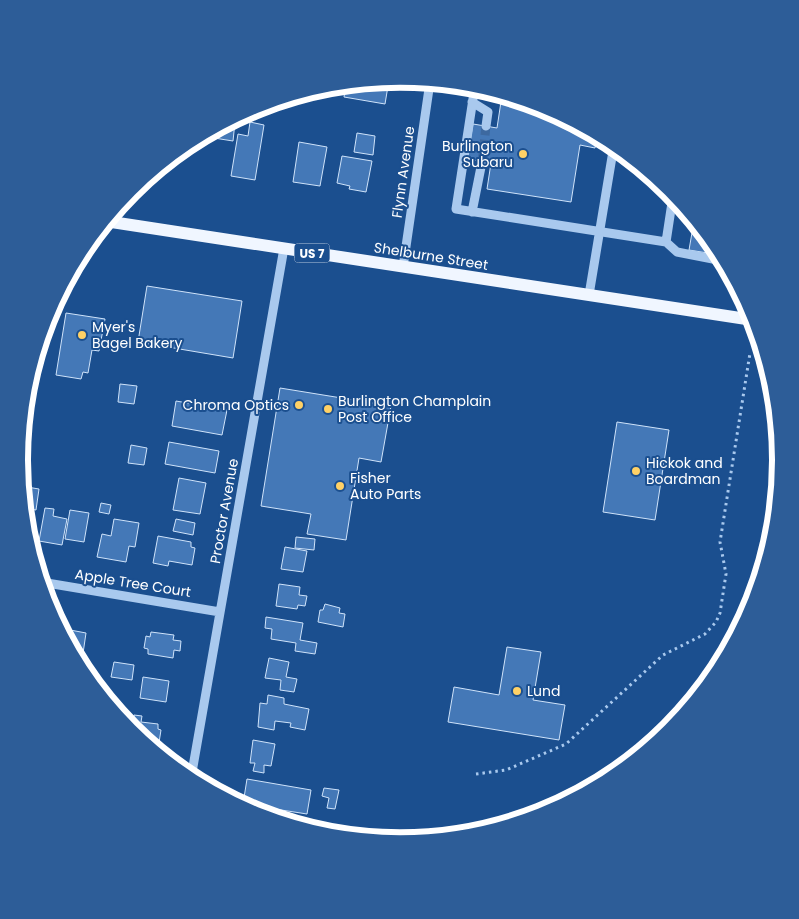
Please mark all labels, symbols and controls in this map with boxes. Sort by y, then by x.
street label: Flynn Avenue [387,124,419,219]
place label: Burlington Subaru [442,136,513,172]
marker: Burlington Subaru [517,148,529,160]
street label: Shelburne Street [372,237,490,275]
road number: US 7 [294,244,330,262]
place label: Myer's Bagel Bakery [92,317,183,353]
marker: Myer's Bagel Bakery [76,329,88,341]
place label: Burlington Champlain Post Office [338,391,491,427]
place label: Chroma Optics [183,395,289,415]
marker: Chroma Optics [293,399,305,411]
marker: Burlington Champlain Post Office [322,403,334,415]
place label: Hickok and Boardman [646,453,723,489]
street label: Proctor Avenue [205,457,243,565]
marker: Hickok and Boardman [630,465,642,477]
place label: Fisher Auto Parts [350,468,421,504]
marker: Fisher Auto Parts [334,480,346,492]
street label: Apple Tree Court [74,564,192,602]
place label: Lund [527,681,560,701]
marker: Lund [511,685,523,697]

